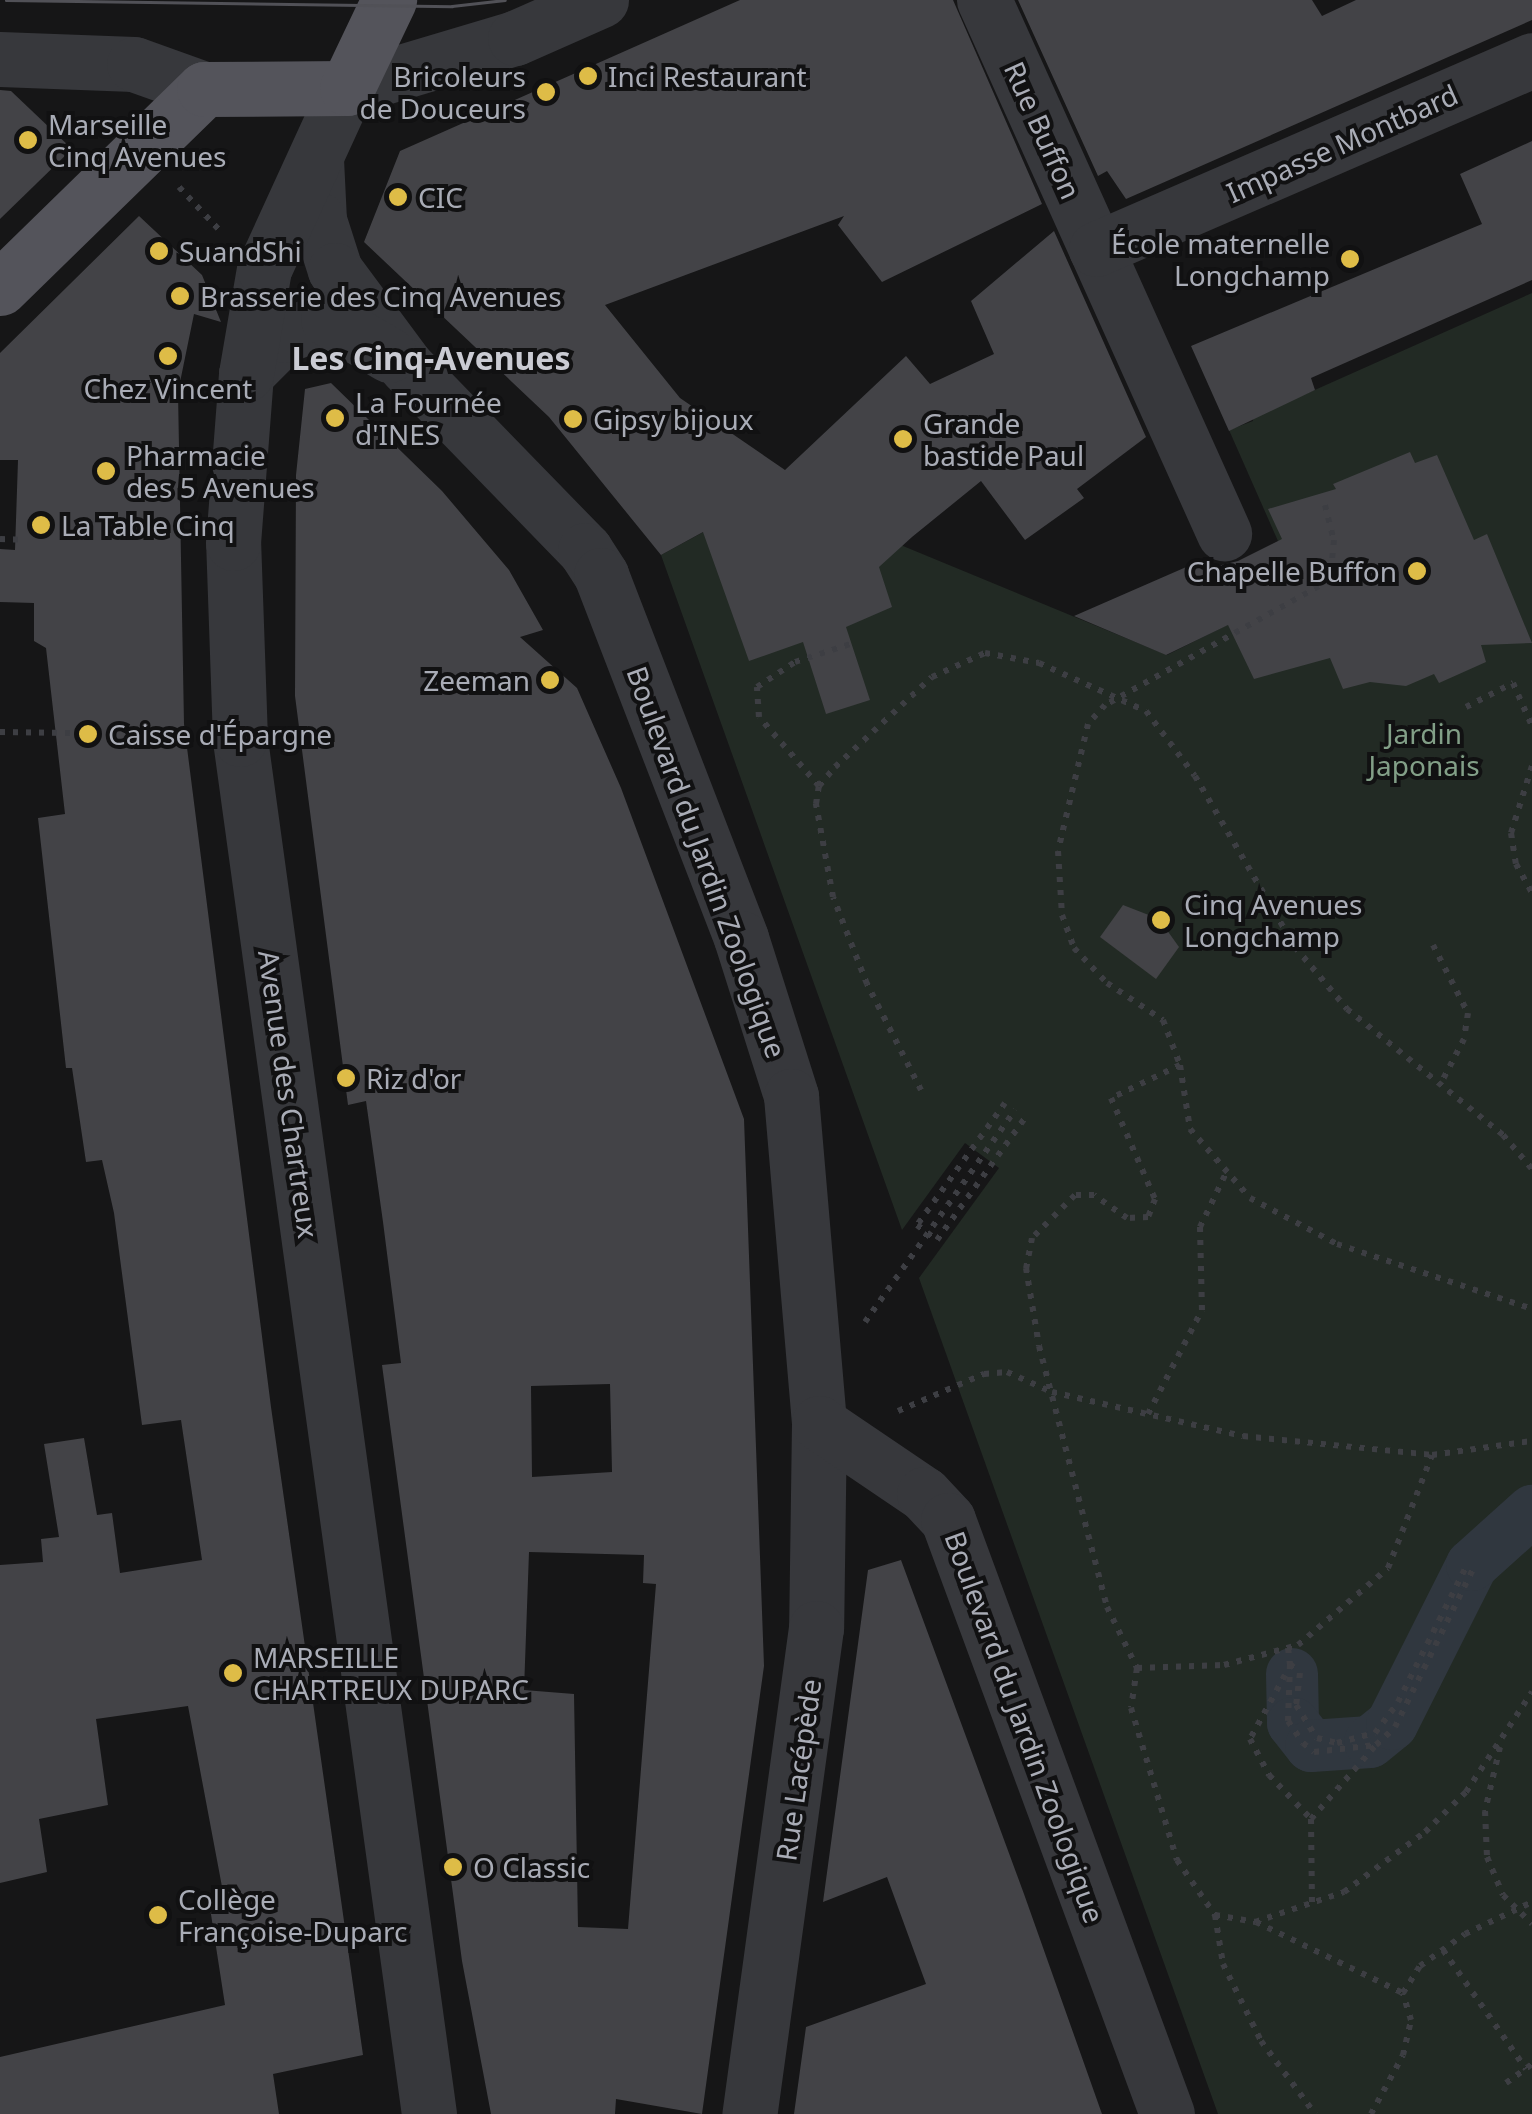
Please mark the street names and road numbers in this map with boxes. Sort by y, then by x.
street label: Rue Buffon [998,56,1088,204]
street label: Impasse Montbard [1221,77,1463,209]
street label: Boulevard du Jardin Zoologique [620,662,794,1062]
street label: Avenue des Chartreux [252,948,326,1240]
street label: Boulevard du Jardin Zoologique [938,1527,1112,1927]
street label: Rue Lacépède [769,1677,827,1863]

